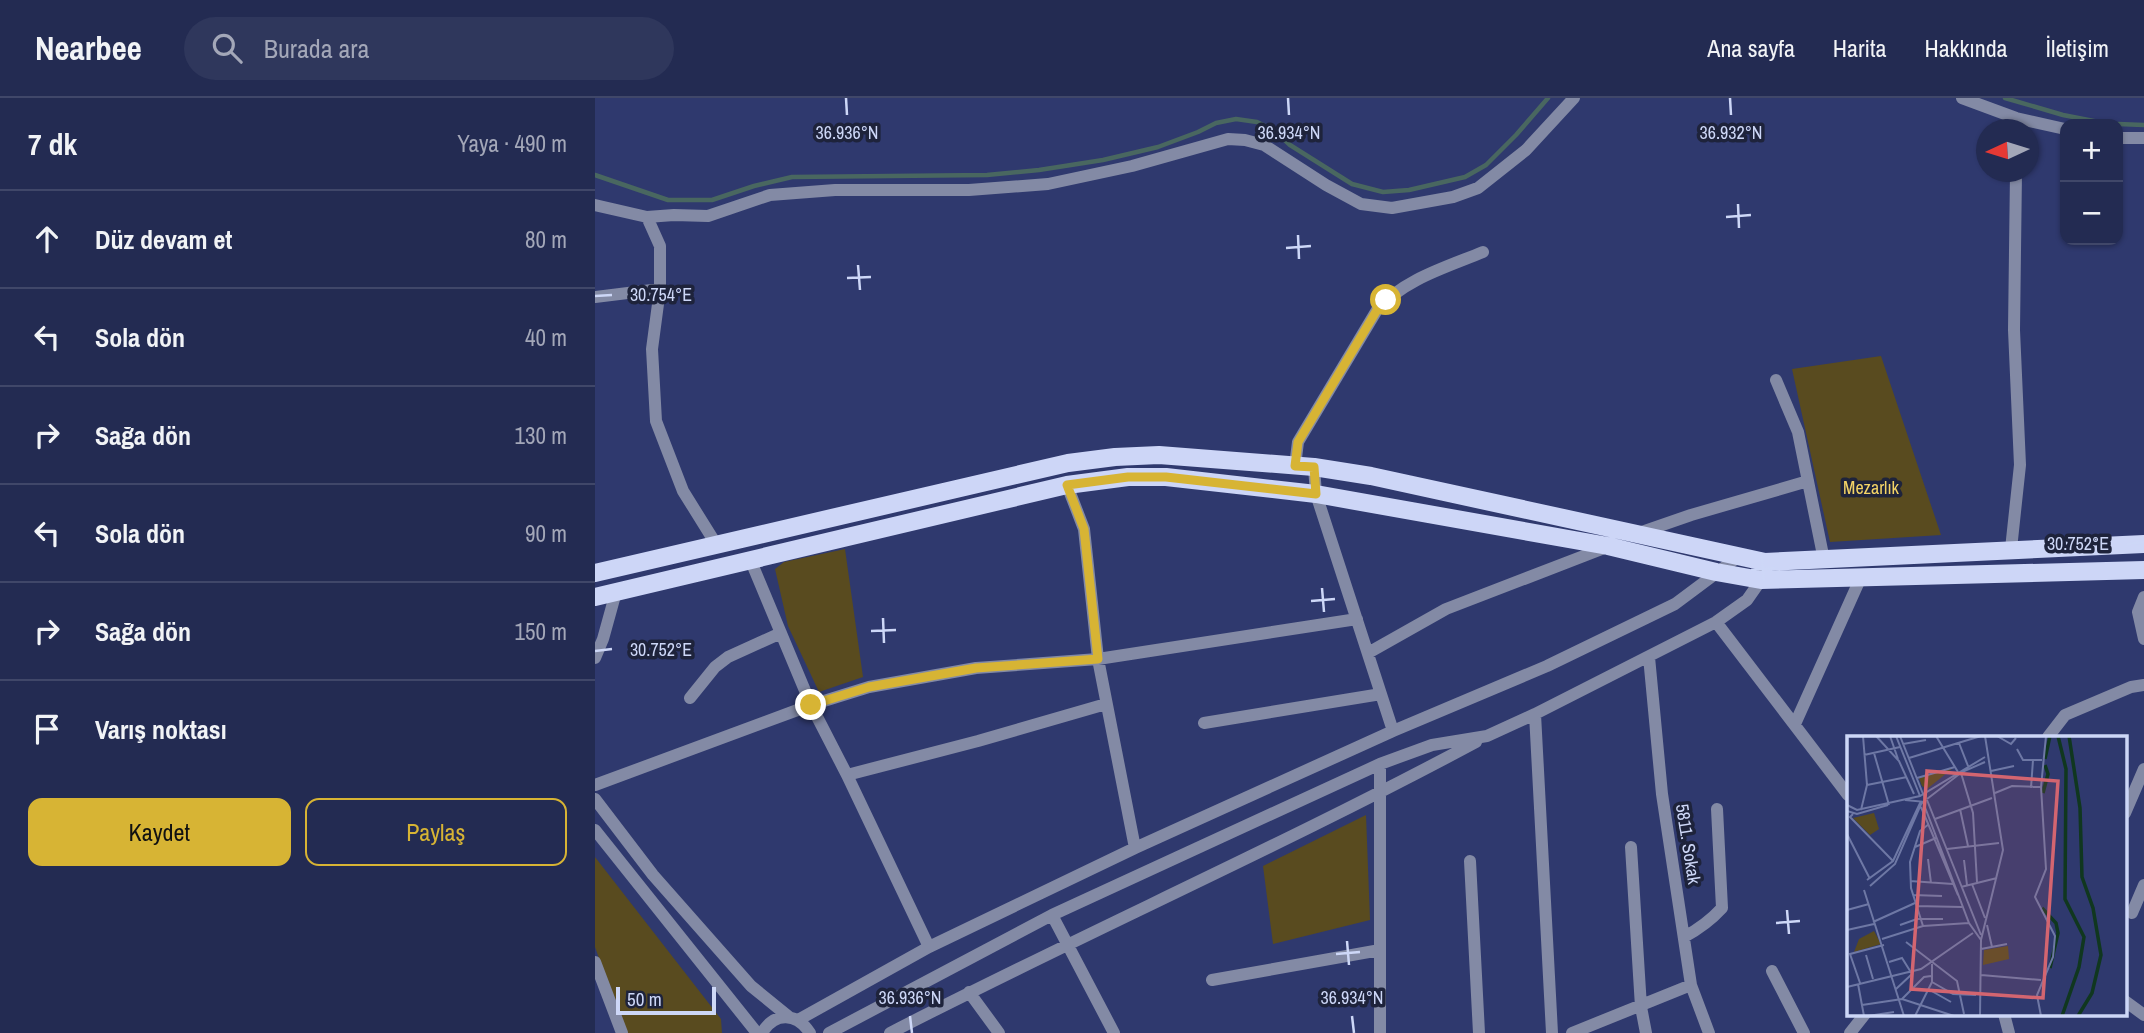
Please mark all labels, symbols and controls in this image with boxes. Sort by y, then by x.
search box [184,17,674,80]
text: Nearbee [35,26,142,70]
icon: search [208,29,246,67]
text: Burada ara [264,31,369,66]
text: Ana sayfa [1707,32,1795,64]
text: Harita [1833,32,1886,64]
text: Hakkında [1924,32,2008,64]
text: İletişim [2046,32,2109,64]
north arrow [1976,119,2039,182]
map controls [2060,119,2123,245]
button: + [2060,119,2123,182]
text: 36.936°N [816,120,879,145]
text: 36.934°N [1258,120,1321,145]
text: 36.932°N [1700,120,1763,145]
text: 7 dk [28,124,77,164]
text: Yaya · 490 m [457,128,567,159]
button: − [2060,182,2123,245]
icon: ahead [28,220,66,258]
text: Düz devam et [95,222,232,257]
text: 80 m [525,224,567,255]
text: 30.754°E [630,282,692,307]
route start [1370,284,1401,315]
icon: left [28,318,66,356]
text: Sola dön [95,320,185,355]
text: 40 m [525,322,567,353]
icon: right [28,416,66,454]
text: Sağa dön [95,418,191,453]
text: 130 m [515,420,567,451]
park label: Mezarlık [1843,475,1900,500]
icon: left [28,514,66,552]
text: Sola dön [95,516,185,551]
text: 90 m [525,518,567,549]
text: 30.752°E [2047,531,2109,556]
icon: right [28,612,66,650]
text: Sağa dön [95,614,191,649]
text: 150 m [515,616,567,647]
text: 30.752°E [630,637,692,662]
route end [795,689,826,720]
icon: arrive [28,710,66,748]
text: Varış noktası [95,712,227,747]
inset map [1847,736,2127,1016]
button: Kaydet [28,798,291,866]
button: Paylaş [305,798,567,866]
street label: 5811. Sokak [1670,802,1707,886]
scale bar [616,984,716,1016]
text: 36.936°N [879,985,942,1010]
text: 36.934°N [1321,985,1384,1010]
text: 50 m [627,986,662,1012]

